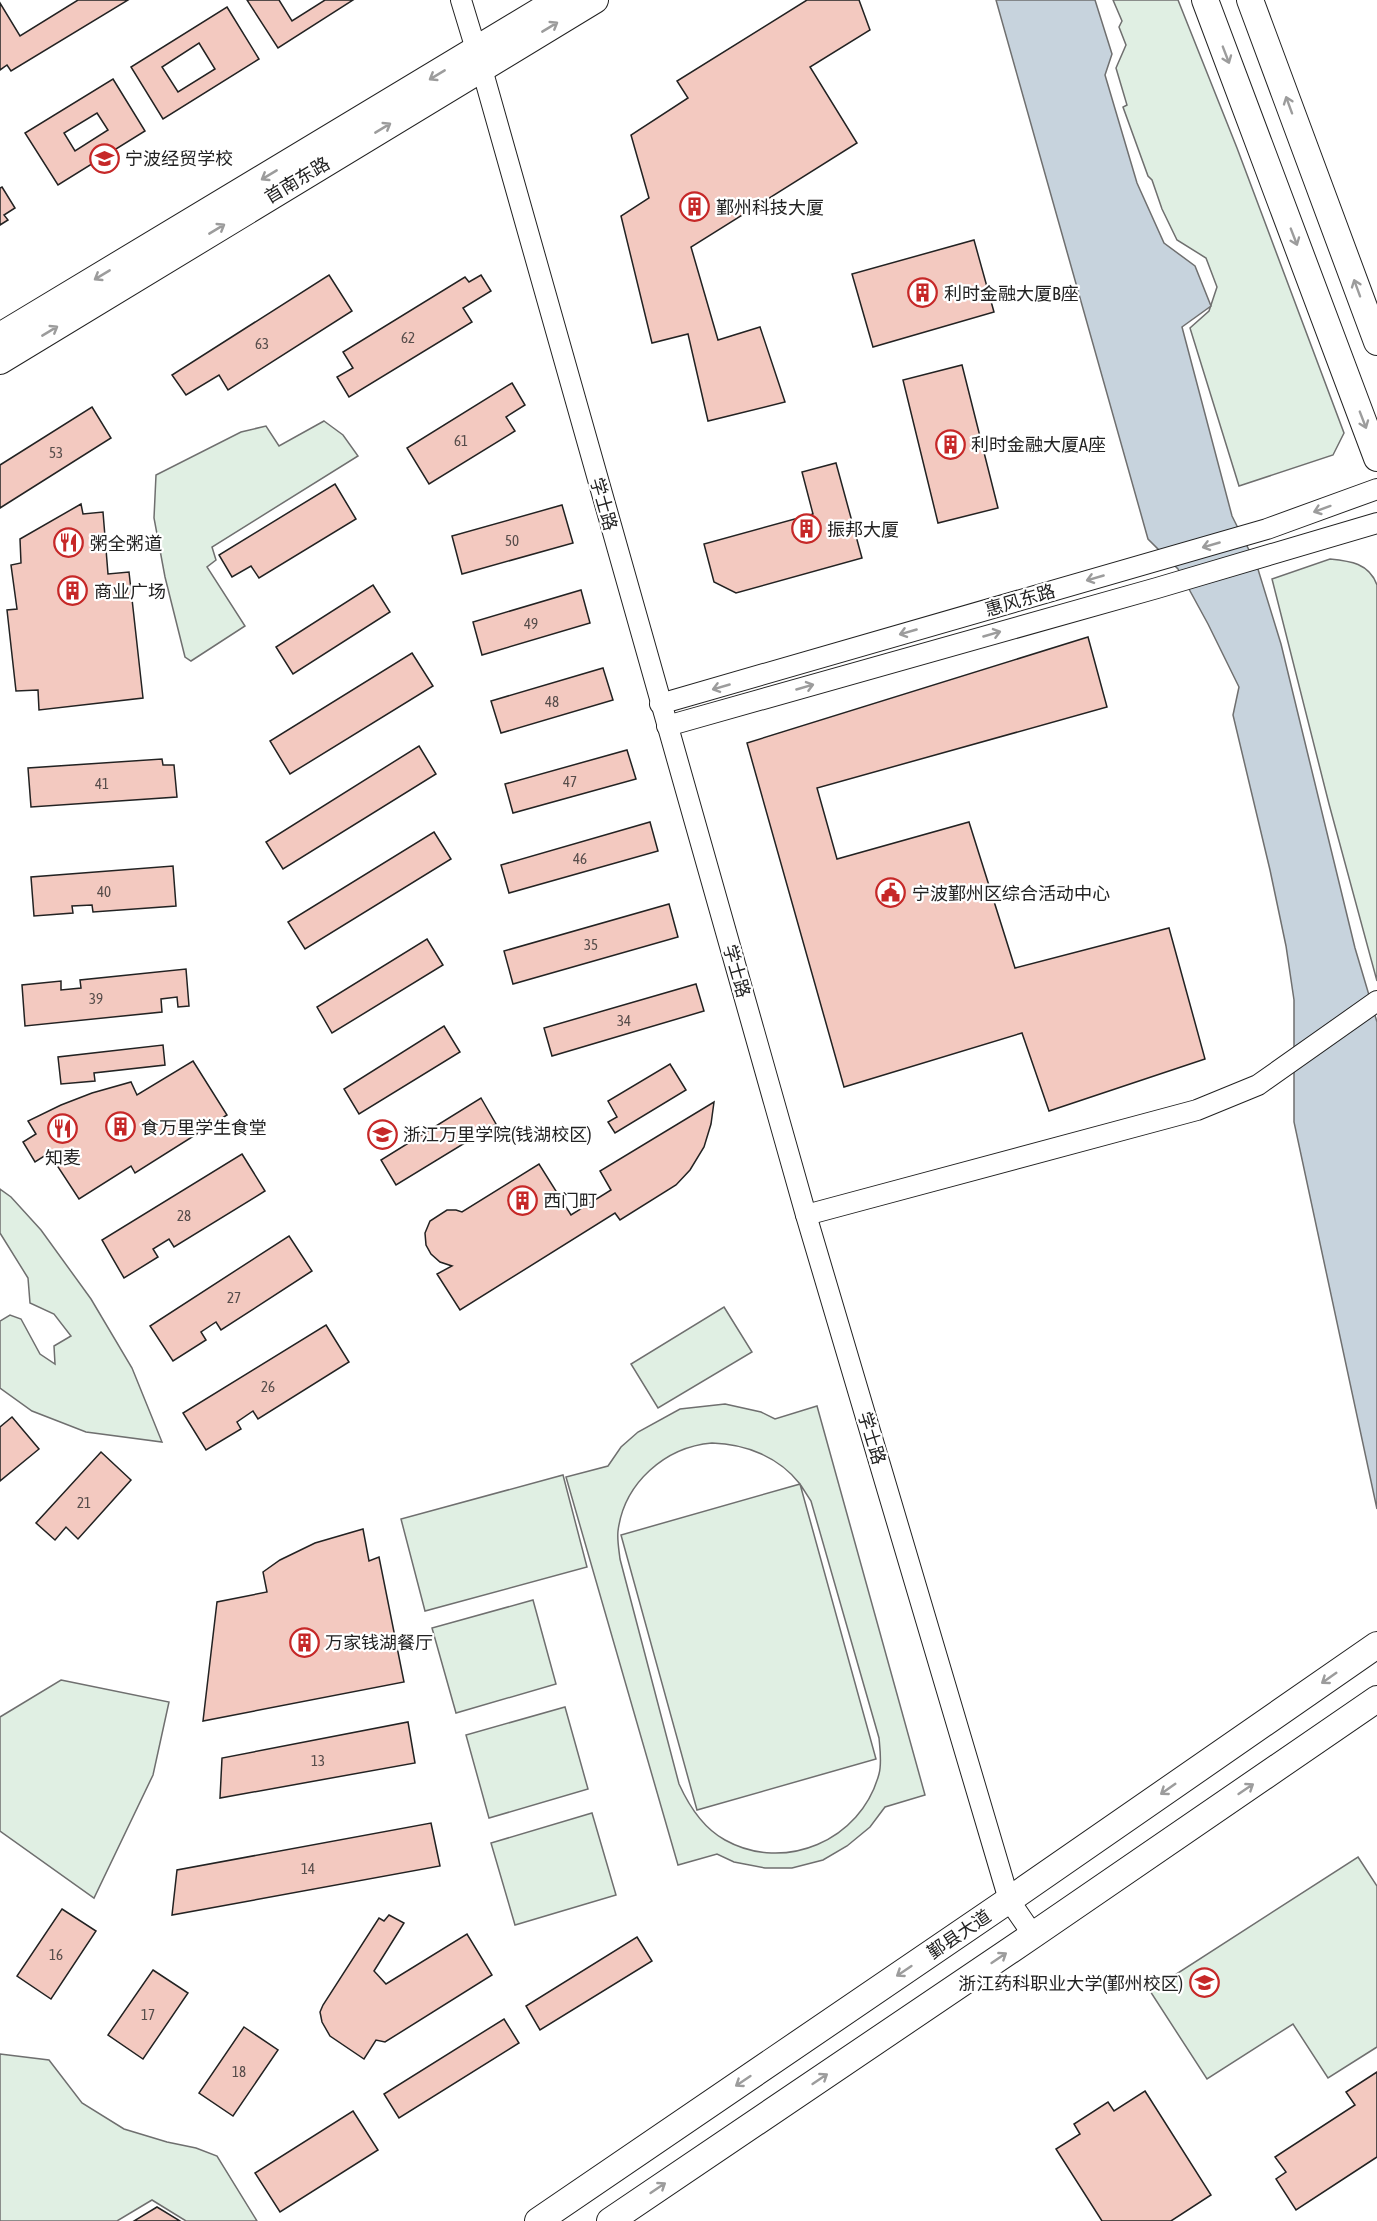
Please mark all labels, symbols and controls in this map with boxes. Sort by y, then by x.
one-way arrow [541,21,558,33]
one-way arrow [1221,45,1232,64]
one-way arrow [429,69,446,81]
one-way arrow [1283,96,1294,114]
one-way arrow [374,122,391,134]
school or university icon: 宁波经贸学校 [88,142,120,174]
place label: 宁波经贸学校 [125,148,233,169]
street label: 首南东路 [261,152,333,208]
one-way arrow [261,169,278,181]
building icon: 鄞州科技大厦 [679,191,711,223]
place label: 鄞州科技大厦 [716,197,824,218]
one-way arrow [208,223,225,235]
one-way arrow [1290,228,1301,246]
one-way arrow [94,269,111,281]
building icon: 利时金融大厦B座 [907,277,939,309]
one-way arrow [1350,279,1361,297]
place label: 利时金融大厦B座 [944,283,1079,304]
one-way arrow [41,324,58,336]
house number: 62 [401,329,415,346]
house number: 63 [255,335,269,352]
one-way arrow [1358,410,1369,429]
building icon: 利时金融大厦A座 [934,428,966,460]
house number: 61 [454,432,468,449]
place label: 利时金融大厦A座 [971,434,1106,455]
house number: 53 [49,444,63,461]
street label: 学士路 [586,475,622,533]
one-way arrow [1313,504,1332,515]
building icon: 振邦大厦 [790,513,822,545]
place label: 振邦大厦 [827,519,899,540]
restaurant icon: 粥全粥道 [53,527,85,559]
house number: 50 [505,532,519,549]
place label: 粥全粥道 [90,533,162,554]
one-way arrow [1202,540,1221,551]
one-way arrow [1086,573,1105,584]
building icon: 商业广场 [57,575,89,607]
street label: 惠风东路 [983,580,1057,620]
place label: 商业广场 [94,581,166,602]
house number: 49 [524,615,538,632]
one-way arrow [899,627,918,639]
one-way arrow [982,628,1001,639]
one-way arrow [795,681,814,692]
one-way arrow [712,682,731,693]
house number: 48 [545,693,559,710]
house number: 47 [563,773,577,790]
house number: 41 [95,775,109,792]
house number: 46 [573,850,587,867]
public building icon: 宁波鄞州区综合活动中心 [875,877,907,909]
house number: 40 [97,883,111,900]
place label: 宁波鄞州区综合活动中心 [912,883,1110,904]
house number: 35 [584,936,598,953]
street label: 学士路 [719,942,755,1000]
house number: 39 [89,990,103,1007]
house number: 34 [617,1012,631,1029]
building icon: 食万里学生食堂 [104,1111,136,1143]
restaurant icon: 知麦 [47,1112,79,1144]
place label: 食万里学生食堂 [141,1117,267,1138]
school or university icon: 浙江万里学院(钱湖校区) [366,1118,398,1150]
place label: 浙江万里学院(钱湖校区) [403,1124,592,1145]
place label: 知麦 [45,1147,81,1168]
building icon: 西门町 [506,1184,538,1216]
place label: 西门町 [543,1190,597,1211]
house number: 28 [177,1207,191,1224]
house number: 27 [227,1289,241,1306]
house number: 26 [261,1378,275,1395]
street label: 学士路 [854,1409,890,1467]
house number: 21 [77,1494,91,1511]
building icon: 万家钱湖餐厅 [288,1626,320,1658]
place label: 万家钱湖餐厅 [325,1632,433,1653]
one-way arrow [1321,1672,1337,1684]
house number: 13 [311,1752,325,1769]
one-way arrow [1160,1783,1177,1795]
one-way arrow [1237,1783,1254,1795]
house number: 14 [301,1860,315,1877]
street label: 鄞县大道 [923,1905,995,1963]
house number: 16 [49,1946,63,1963]
one-way arrow [990,1952,1006,1964]
one-way arrow [897,1965,913,1977]
school or university icon: 浙江药科职业大学(鄞州校区) [1188,1967,1220,1999]
place label: 浙江药科职业大学(鄞州校区) [958,1973,1183,1994]
house number: 17 [141,2006,155,2023]
house number: 18 [232,2063,246,2080]
one-way arrow [811,2073,827,2085]
one-way arrow [735,2075,752,2087]
one-way arrow [649,2182,666,2194]

